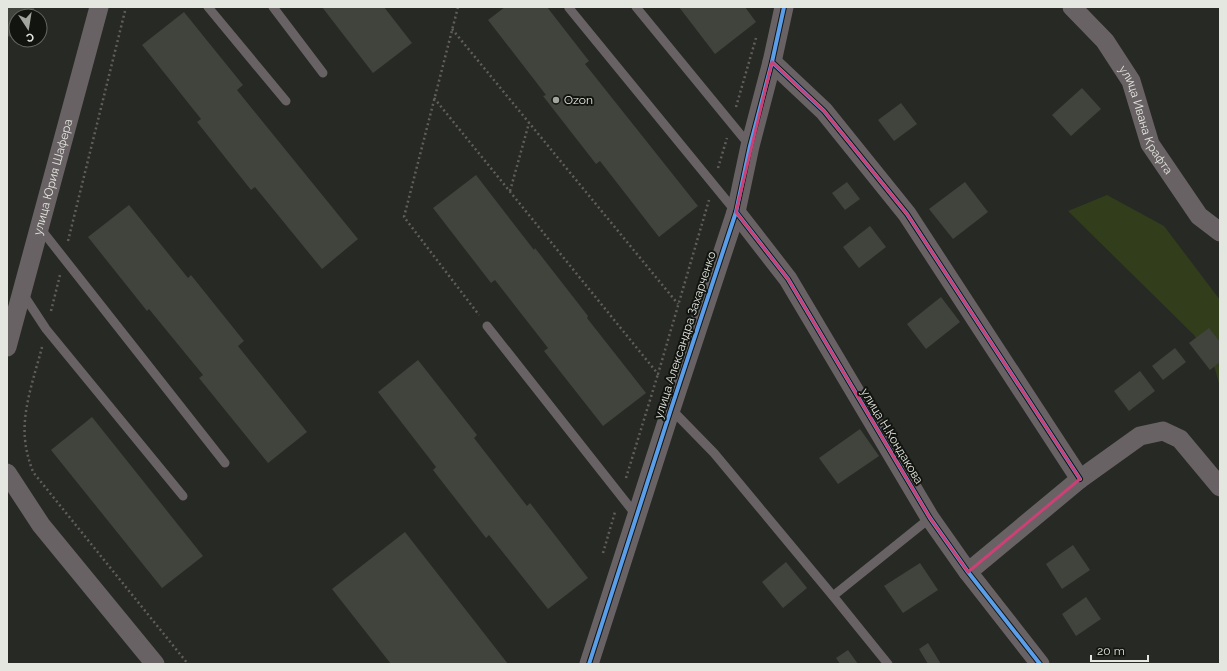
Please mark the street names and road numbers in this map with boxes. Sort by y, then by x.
street label: улица Ивана Крафта [1116,63,1176,177]
street label: улица Юрия Шафера [31,117,75,237]
street label: улица Александра Захарченко [651,250,719,420]
street label: улица Н.Кондакова [858,386,926,486]

